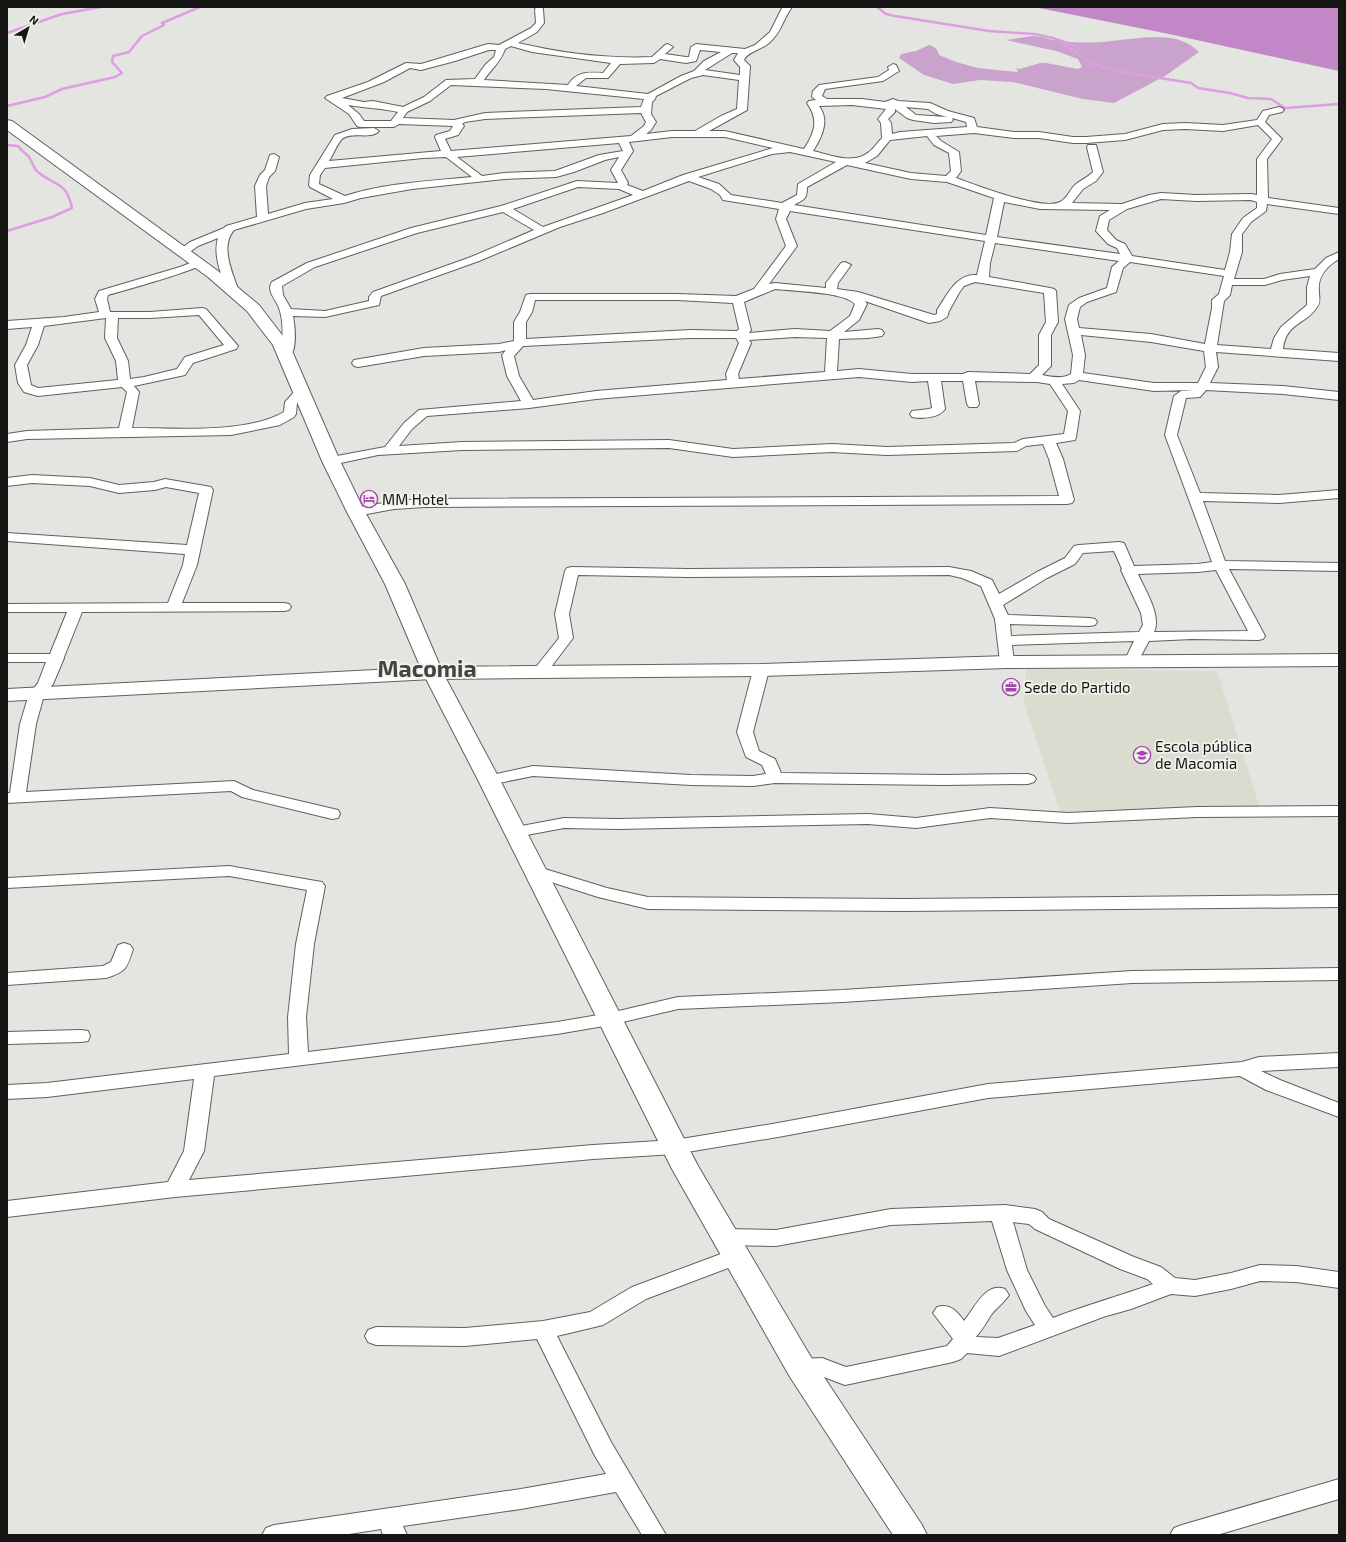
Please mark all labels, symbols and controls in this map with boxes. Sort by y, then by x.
north arrow [8,8,48,48]
text: N [27,12,42,27]
hotel icon: MM Hotel [359,489,379,509]
place label: MM Hotel [382,490,449,508]
district label: Macomia [377,654,477,682]
office icon: Sede do Partido [1001,677,1021,697]
place label: Sede do Partido [1024,678,1131,696]
place label: Escola pública de Macomia [1155,737,1252,772]
school or university icon: Escola pública de Macomia [1132,745,1152,765]

